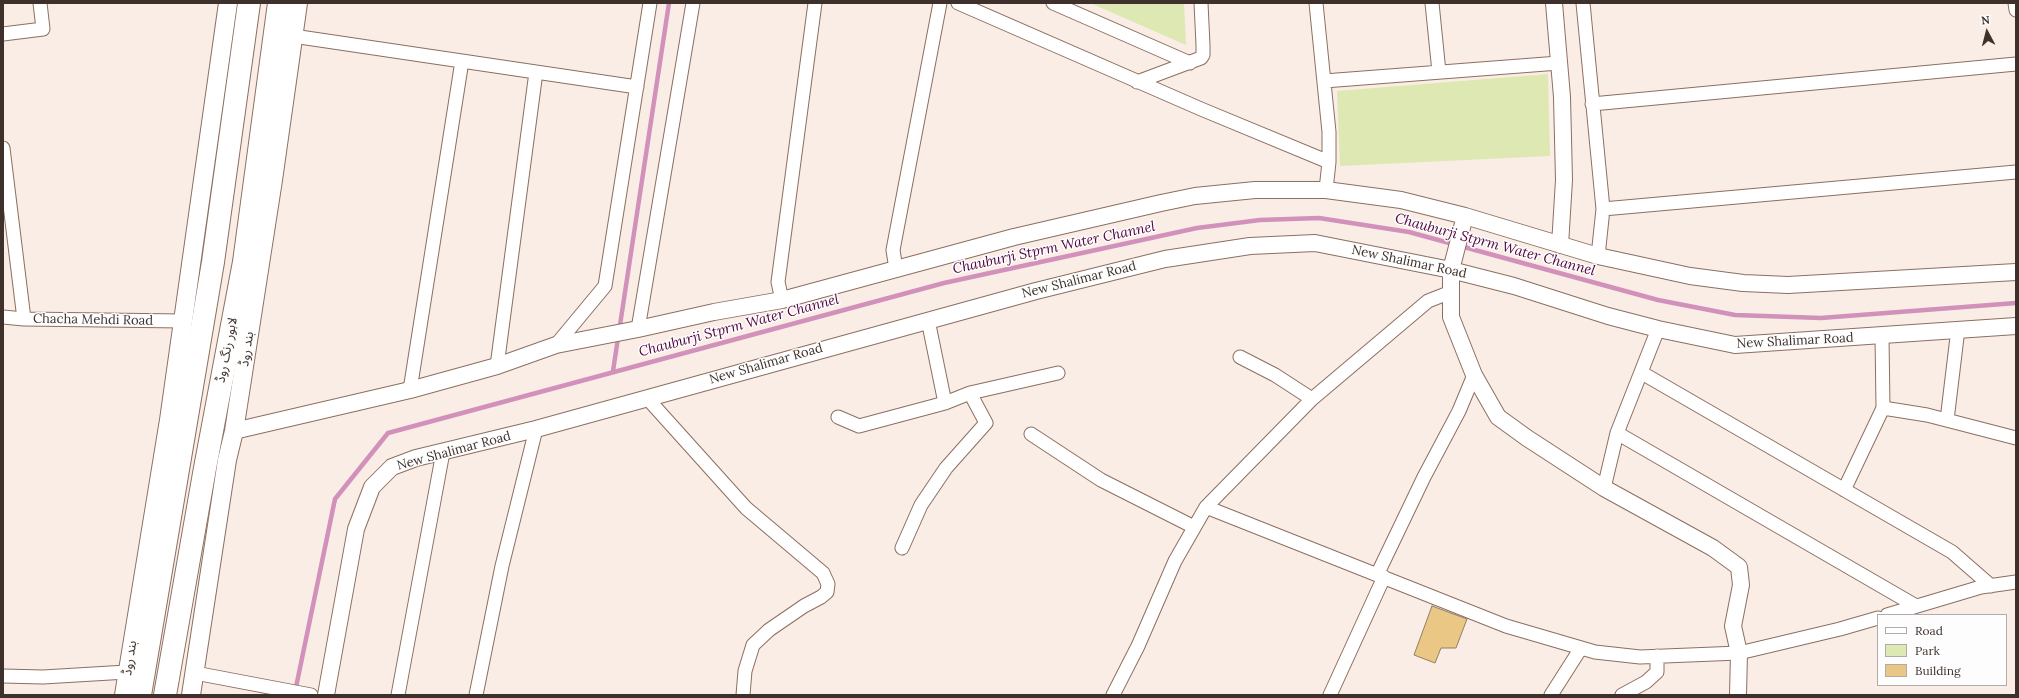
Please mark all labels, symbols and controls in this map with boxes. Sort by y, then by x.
north arrow [1967,12,2007,52]
text: N [1980,13,1991,28]
water label: Chauburji Stprm Water Channel [1393,210,1597,280]
water label: Chauburji Stprm Water Channel [951,218,1157,278]
street label: New Shalimar Road [1350,242,1468,282]
street label: New Shalimar Road [1020,258,1138,302]
water label: Chauburji Stprm Water Channel [637,291,841,361]
street label: Chacha Mehdi Road [33,311,153,329]
street label: لاہور رنگ روڈ [213,316,241,384]
street label: بند روڈ [237,330,257,368]
street label: New Shalimar Road [1736,330,1854,352]
street label: New Shalimar Road [708,340,824,388]
street label: New Shalimar Road [395,428,513,474]
legend [1877,614,2007,686]
text: Road [1915,623,1943,638]
street label: بند روڈ [120,639,140,677]
text: Park [1915,643,1940,658]
text: Building [1915,663,1961,678]

